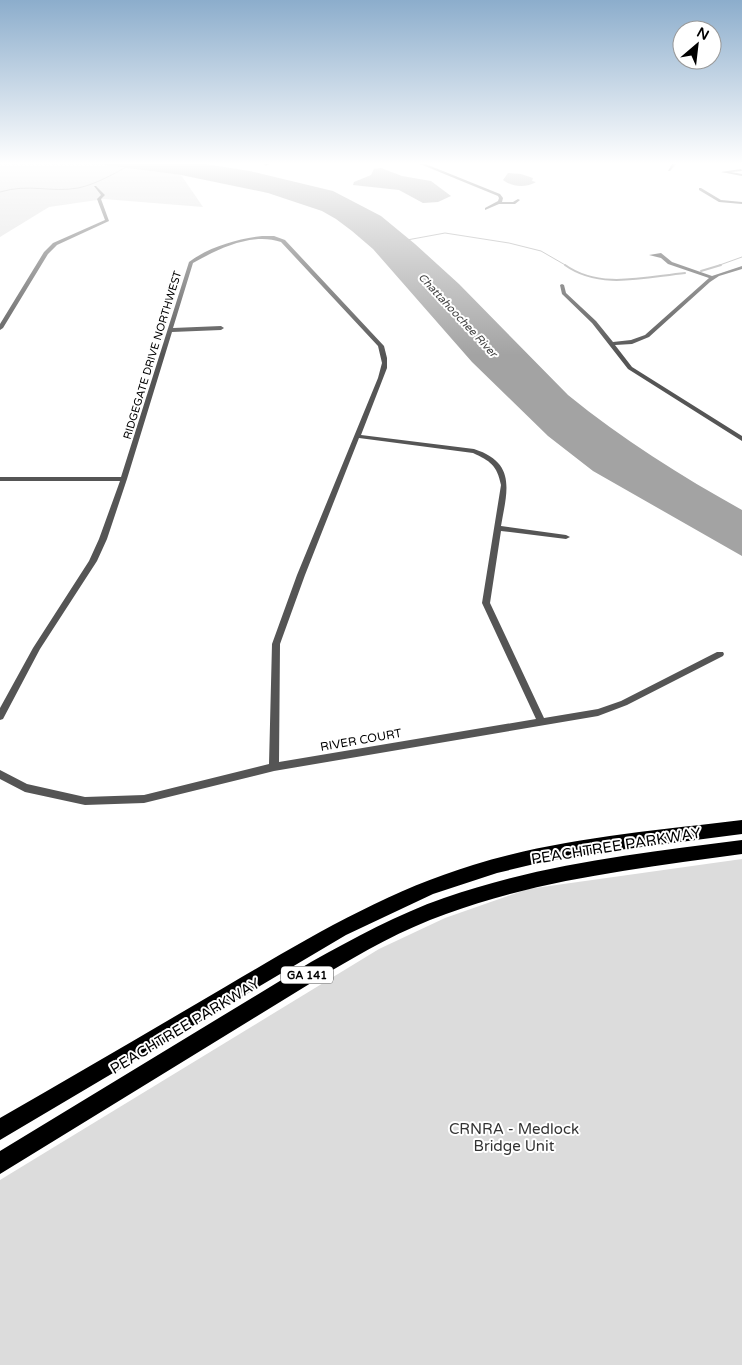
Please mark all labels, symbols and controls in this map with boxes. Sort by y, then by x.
north arrow [672,20,722,70]
text: N [694,24,712,44]
street label: RIDGEGATE DRIVE NORTHWEST [121,269,184,441]
water label: Chattahoochee River [415,271,501,361]
street label: RIVER COURT [319,726,403,754]
street label: PEACHTREE PARKWAY [530,824,703,868]
road number: GA 141 [281,966,333,984]
street label: PEACHTREE PARKWAY [107,974,264,1078]
park label: CRNRA - Medlock Bridge Unit [449,1120,579,1155]

